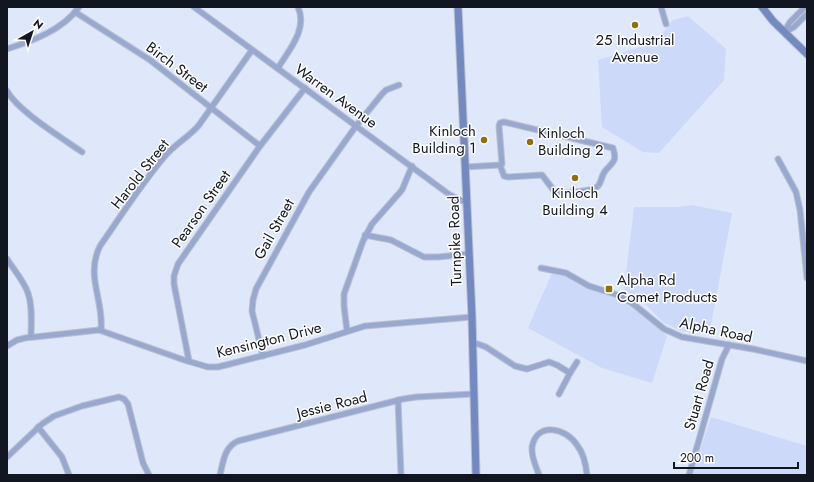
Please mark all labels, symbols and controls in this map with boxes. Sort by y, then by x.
north arrow [12,12,52,52]
text: N [30,15,47,33]
marker: 25 Industrial Avenue [630,20,640,30]
place label: 25 Industrial Avenue [596,29,674,68]
street label: Birch Street [141,36,213,98]
street label: Warren Avenue [290,58,382,134]
place label: Kinloch Building 1 [412,120,476,159]
place label: Kinloch Building 2 [538,122,604,161]
street label: Harold Street [106,134,175,214]
marker: Kinloch Building 1 [479,135,489,145]
marker: Kinloch Building 2 [525,137,535,147]
street label: Pearson Street [166,165,236,252]
marker: Kinloch Building 4 [570,173,580,183]
place label: Kinloch Building 4 [542,182,608,221]
street label: Gail Street [248,194,300,263]
street label: Turnpike Road [442,196,468,286]
place label: Alpha Rd Comet Products [617,269,717,308]
marker: Alpha Rd Comet Products [604,284,614,294]
street label: Alpha Road [678,312,754,348]
street label: Kensington Drive [214,316,324,364]
street label: Stuart Road [678,357,720,433]
street label: Jessie Road [293,386,370,425]
scale bar [674,444,798,470]
text: 200 m [680,449,714,467]

